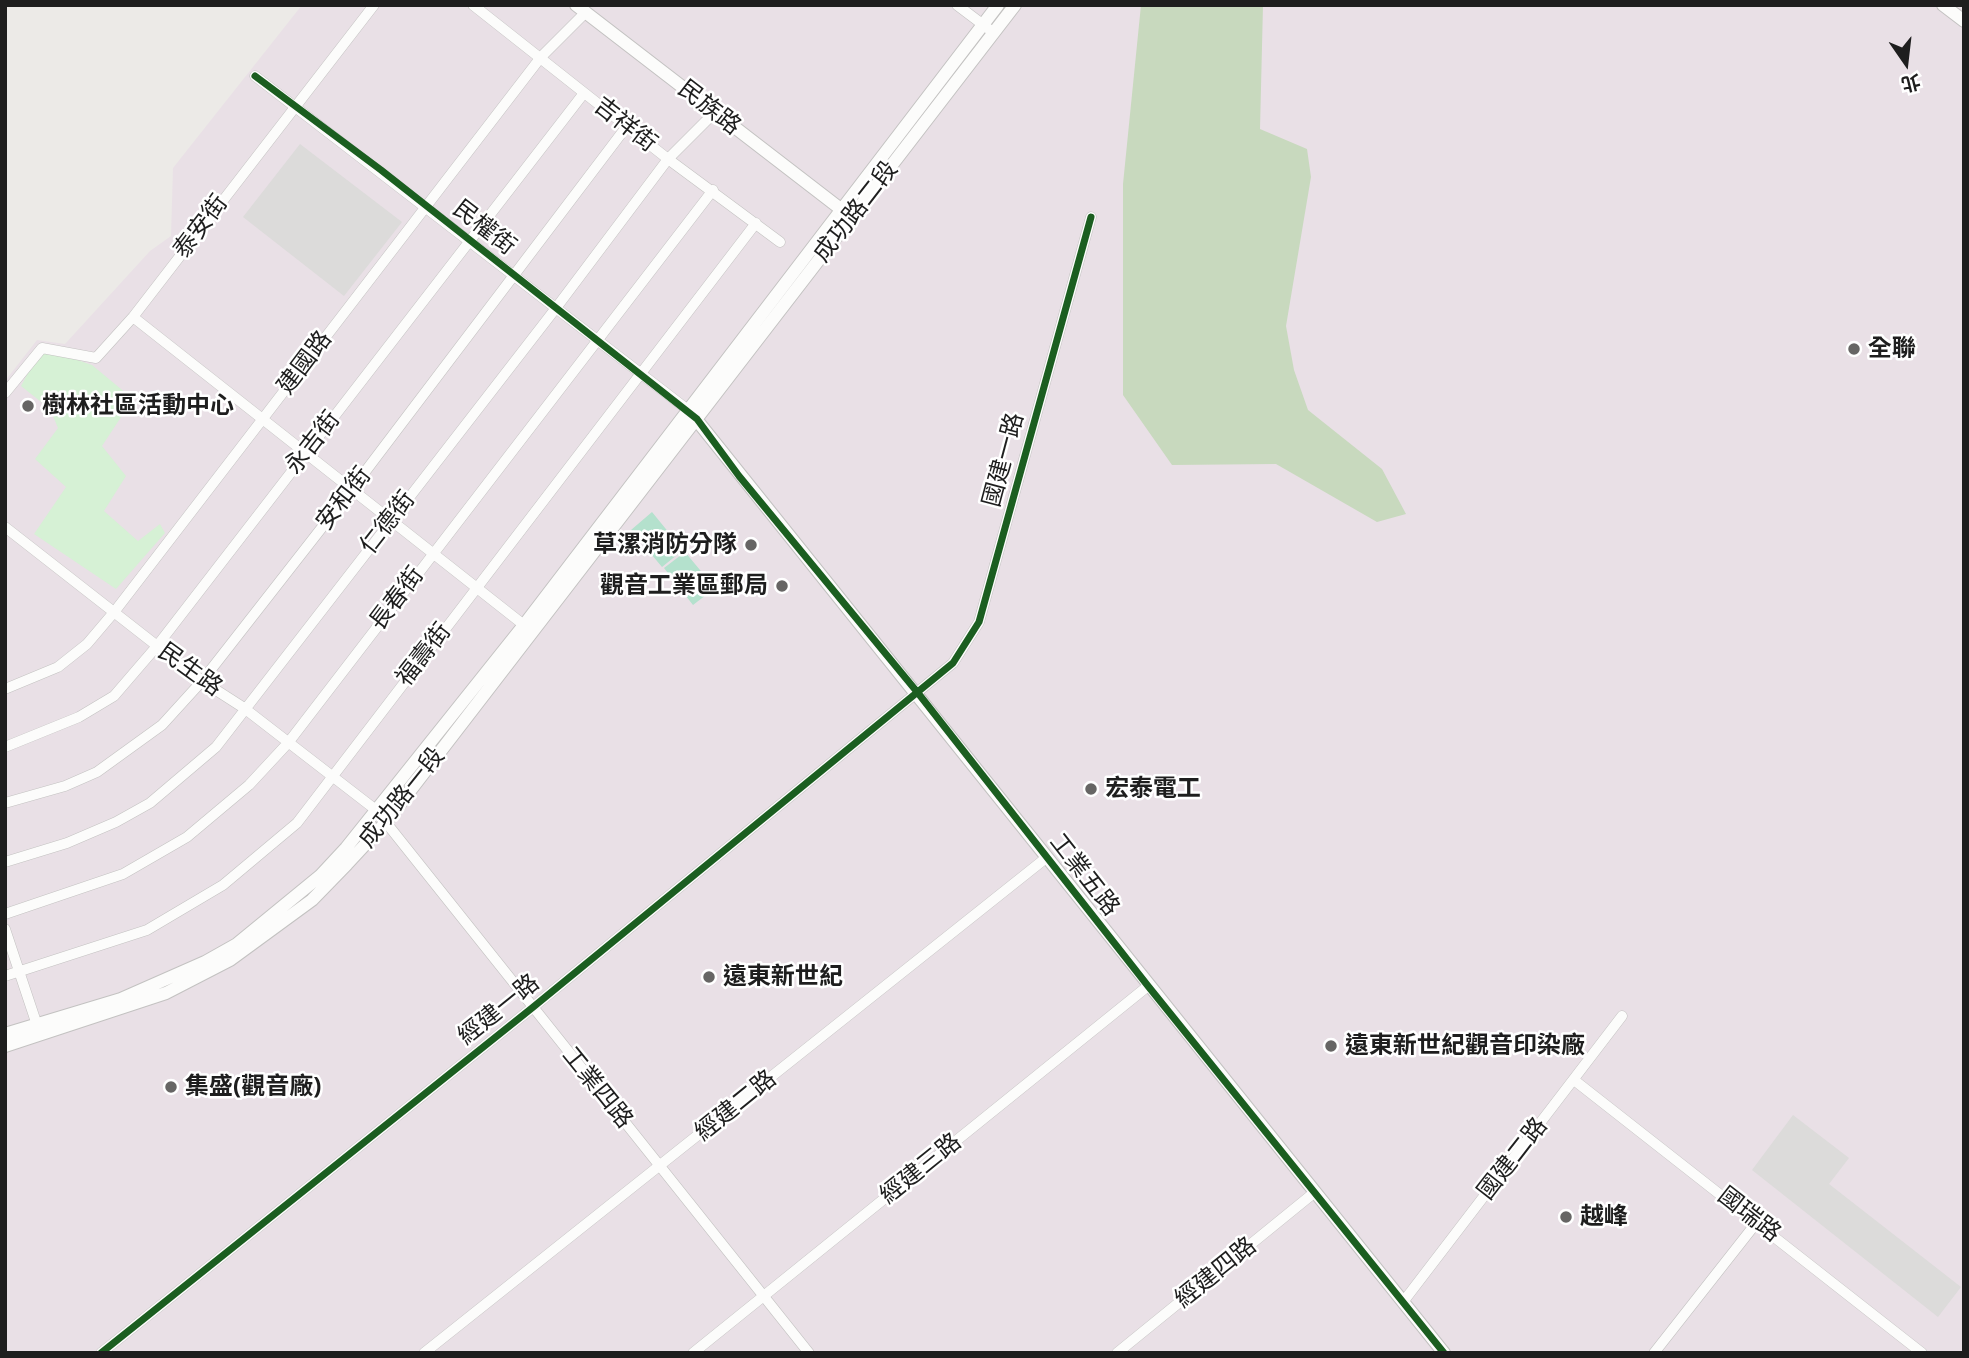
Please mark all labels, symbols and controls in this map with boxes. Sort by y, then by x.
north arrow [1871,28,1941,98]
text: 北 [1899,68,1923,98]
street label: 民族路 [672,74,746,142]
street label: 吉祥街 [588,91,662,159]
street label: 成功路二段 [808,156,904,268]
street label: 泰安街 [168,190,234,264]
street label: 民權街 [447,194,521,262]
street label: 建國路 [272,326,338,400]
place label: 全聯 [1868,335,1916,363]
marker: 全聯 [1846,341,1862,357]
place label: 樹林社區活動中心 [42,392,234,420]
marker: 樹林社區活動中心 [20,398,36,414]
street label: 永吉街 [279,406,347,480]
street label: 國建一路 [978,410,1030,510]
street label: 安和街 [310,462,378,536]
street label: 仁德街 [354,486,422,560]
place label: 草漯消防分隊 [593,531,737,559]
marker: 草漯消防分隊 [743,537,759,553]
street label: 長春街 [364,562,430,636]
place label: 觀音工業區郵局 [600,572,768,600]
marker: 觀音工業區郵局 [774,578,790,594]
street label: 福壽街 [390,618,458,692]
street label: 民生路 [152,637,228,703]
street label: 成功路一段 [353,742,451,854]
place label: 宏泰電工 [1105,775,1201,803]
marker: 宏泰電工 [1083,781,1099,797]
street label: 工業五路 [1043,828,1125,922]
place label: 遠東新世紀 [723,963,843,991]
street label: 經建一路 [453,969,545,1051]
marker: 遠東新世紀 [701,969,717,985]
place label: 遠東新世紀觀音印染廠 [1345,1032,1585,1060]
marker: 遠東新世紀觀音印染廠 [1323,1038,1339,1054]
street label: 工業四路 [556,1042,638,1134]
street label: 經建二路 [690,1065,782,1147]
place label: 集盛(觀音廠) [185,1073,321,1101]
marker: 集盛(觀音廠) [163,1079,179,1095]
street label: 國建二路 [1472,1112,1554,1206]
street label: 經建三路 [875,1128,967,1210]
street label: 國瑞路 [1712,1181,1786,1249]
place label: 越峰 [1580,1203,1628,1231]
marker: 越峰 [1558,1209,1574,1225]
street label: 經建四路 [1170,1232,1262,1314]

